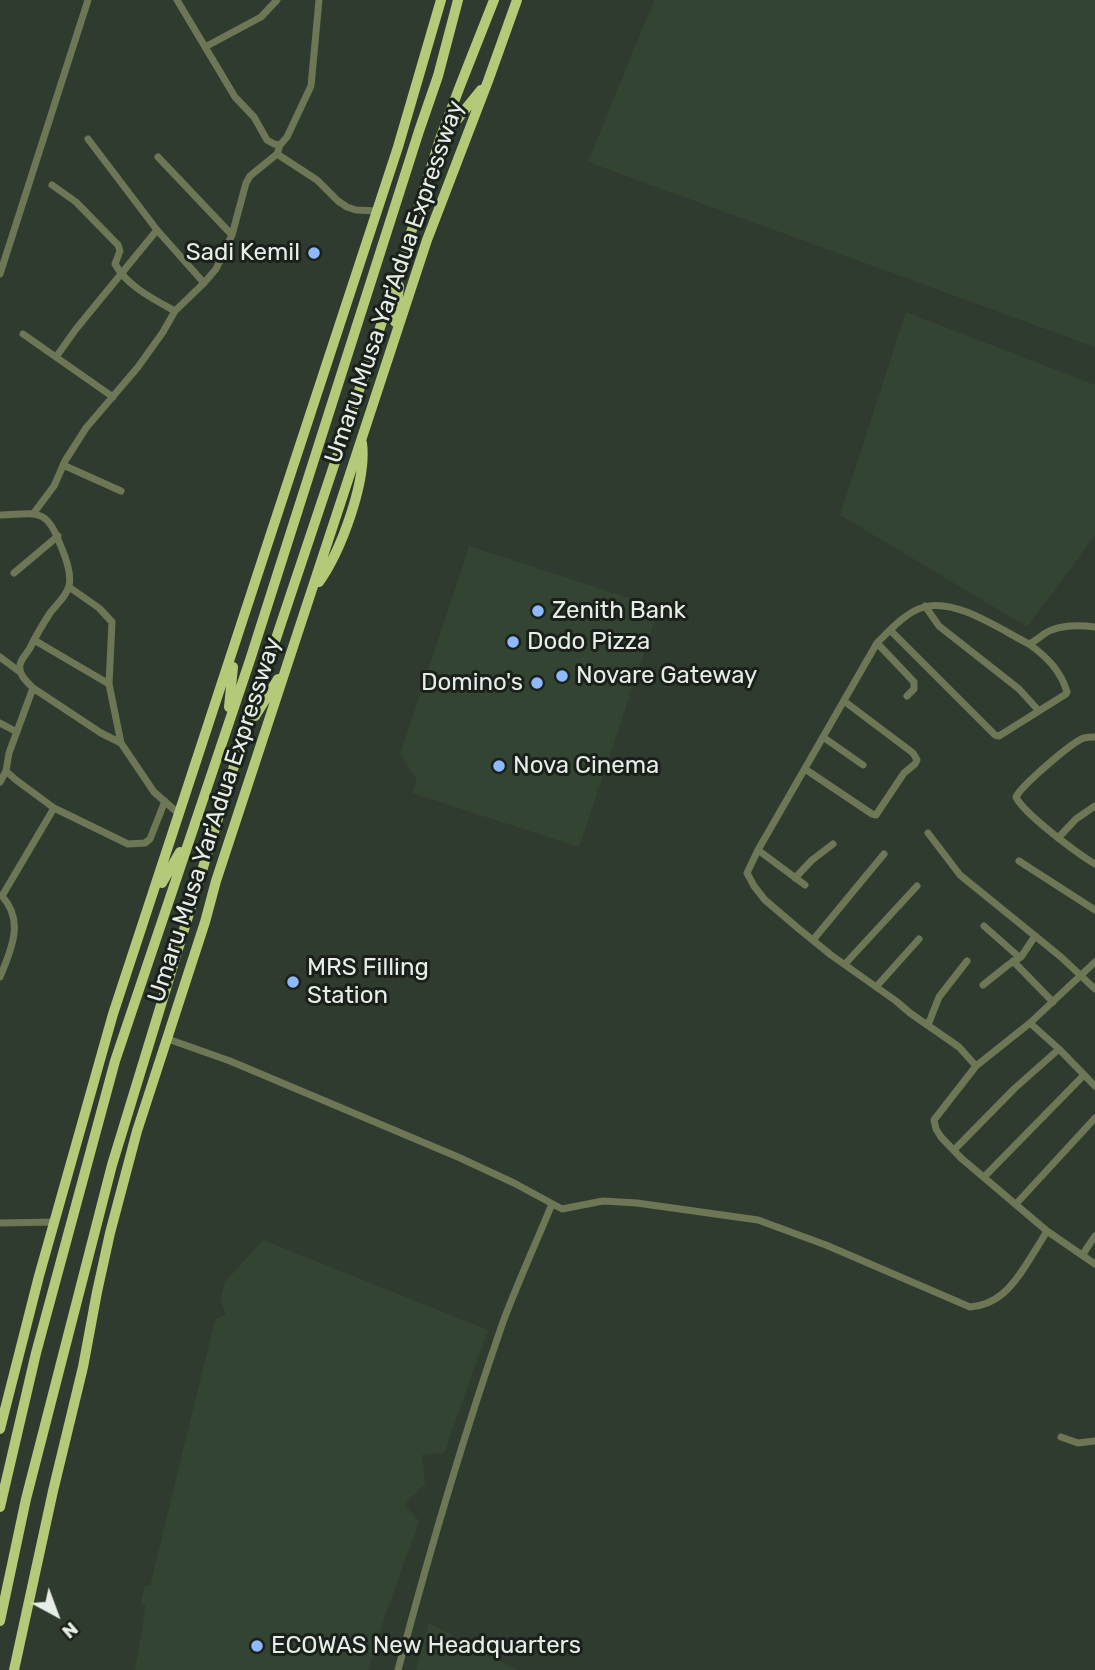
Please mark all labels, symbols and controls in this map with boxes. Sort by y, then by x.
street label: Umaru Musa Yar'Adua Expressway [319,97,471,467]
place label: Sadi Kemil [186,239,300,267]
marker: Sadi Kemil [306,245,322,261]
place label: Zenith Bank [552,597,686,625]
marker: Zenith Bank [530,603,546,619]
place label: Dodo Pizza [527,628,650,656]
street label: Umaru Musa Yar'Adua Expressway [142,634,288,1006]
marker: Dodo Pizza [505,634,521,650]
place label: Novare Gateway [576,662,757,690]
marker: Novare Gateway [554,668,570,684]
place label: Domino's [421,669,523,697]
marker: Domino's [529,675,545,691]
place label: Nova Cinema [513,752,659,780]
marker: Nova Cinema [491,758,507,774]
place label: MRS Filling Station [307,954,429,1010]
marker: MRS Filling Station [285,974,301,990]
north arrow [21,1579,91,1649]
text: N [57,1617,83,1643]
place label: ECOWAS New Headquarters [271,1632,581,1660]
marker: ECOWAS New Headquarters [249,1638,265,1654]

